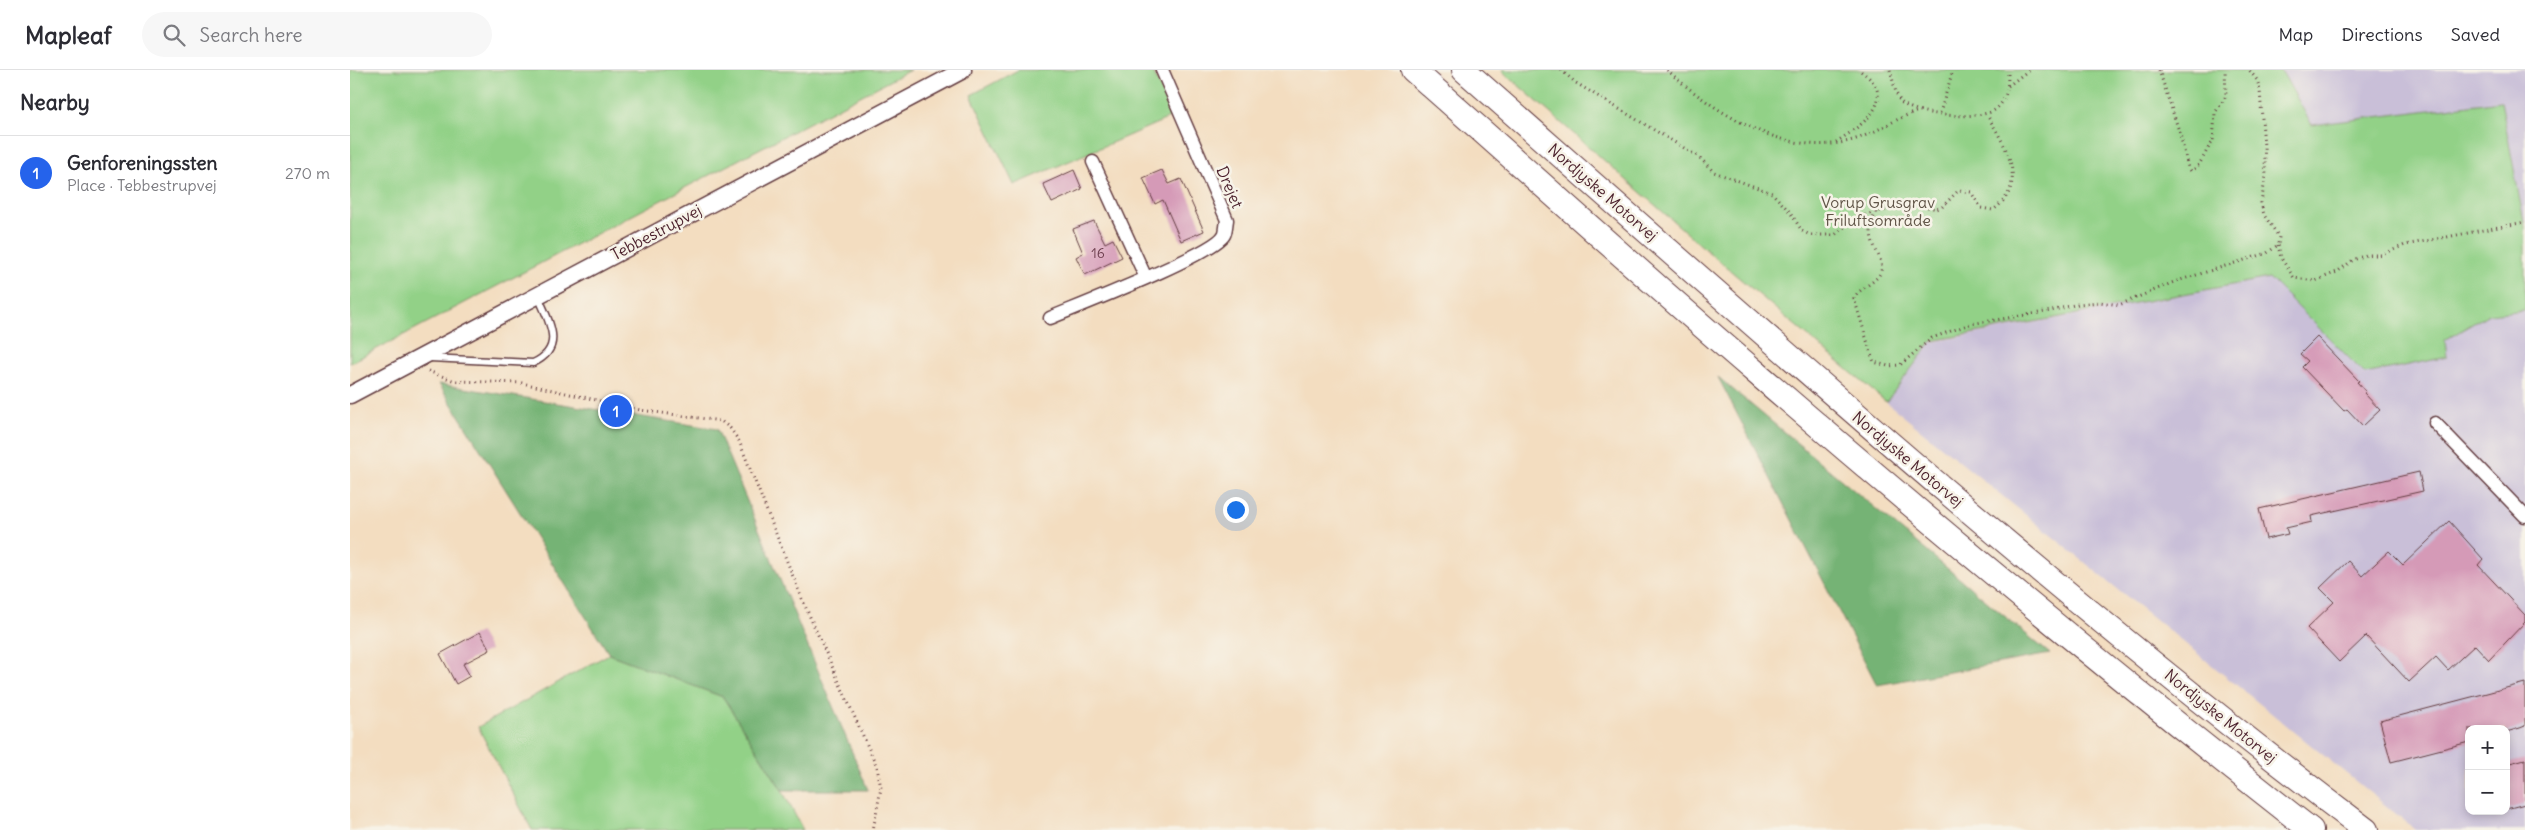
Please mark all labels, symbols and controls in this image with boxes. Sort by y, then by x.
search box [142,12,492,57]
text: Mapleaf [25,20,112,50]
icon: search [160,21,188,49]
text: Search here [200,23,303,47]
text: Map [2278,23,2313,46]
text: Directions [2341,23,2423,46]
text: Saved [2451,23,2500,46]
text: Nearby [20,89,90,116]
street label: Nordjyske Motorvej [1544,139,1662,245]
text: Genforeningssten [67,151,218,175]
text: 1 [33,163,39,183]
text: 270 m [285,163,330,183]
street label: Drejet [1212,163,1248,212]
text: Place · Tebbestrupvej [67,175,217,195]
park label: Vorup Grusgrav Friluftsområde [1821,192,1935,230]
street label: Tebbestrupvej [607,200,705,264]
house number: 16 [1091,244,1105,262]
pin: 1 [600,392,632,430]
street label: Nordjyske Motorvej [1848,407,1968,511]
your location [1223,497,1249,523]
street label: Nordjyske Motorvej [2161,665,2281,767]
map controls [2465,725,2510,815]
button: + [2465,725,2510,770]
button: − [2465,770,2510,815]

